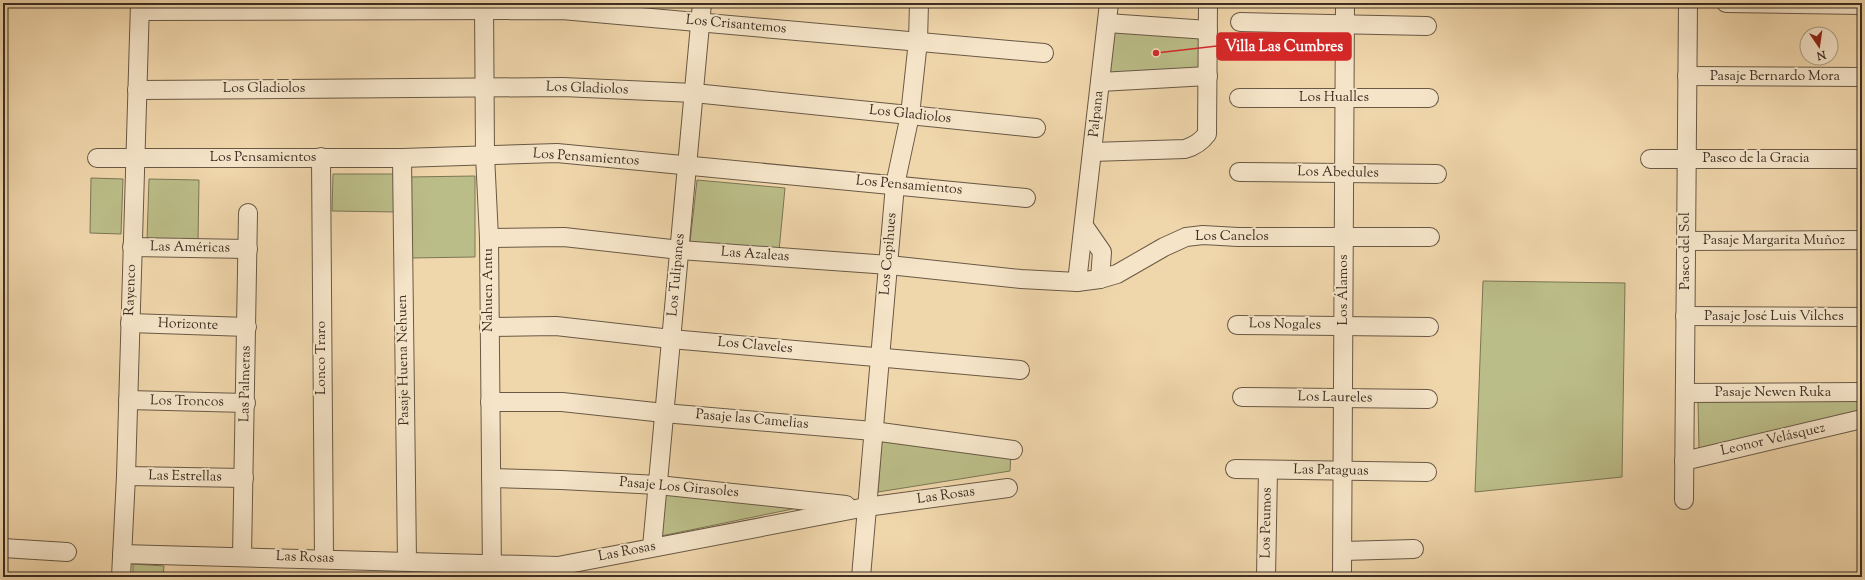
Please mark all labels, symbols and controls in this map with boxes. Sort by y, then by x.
street label: Los Crisantemos [685,11,787,39]
north arrow [1799,26,1839,66]
callout: Villa Las Cumbres [1217,33,1351,60]
text: Villa Las Cumbres [1225,37,1343,58]
text: N [1815,46,1828,64]
street label: Pasaje Bernardo Mora [1710,67,1841,87]
street label: Los Gladiolos [545,78,629,100]
street label: Los Gladiolos [223,79,305,99]
street label: Los Hualles [1299,88,1369,108]
street label: Palpana [1085,89,1109,138]
street label: Los Gladiolos [868,101,952,129]
street label: Los Pensamientos [532,144,640,172]
street label: Los Pensamientos [210,148,316,168]
street label: Paseo de la Gracia [1702,149,1810,169]
street label: Los Abedules [1297,162,1379,184]
street label: Los Pensamientos [855,171,963,201]
street label: Los Copihues [875,212,903,296]
street label: Paseo del Sol [1676,212,1696,290]
street label: Los Canelos [1195,227,1269,247]
street label: Pasaje Margarita Muñoz [1703,231,1845,251]
street label: Los Tulipanes [663,233,691,317]
street label: Las Américas [150,237,230,259]
street label: Las Azaleas [720,243,790,267]
street label: Nahuen Antu [479,248,499,332]
street label: Los Álamos [1334,255,1354,325]
street label: Rayenco [120,264,142,316]
street label: Pasaje Huena Nehuen [393,294,415,426]
street label: Pasaje José Luis Vilches [1704,307,1844,327]
street label: Horizonte [157,314,219,336]
street label: Los Nogales [1249,314,1321,336]
street label: Lonco Traro [312,321,332,395]
street label: Los Claveles [717,333,793,359]
street label: Las Palmeras [235,346,257,422]
street label: Pasaje Newen Ruka [1715,383,1832,403]
street label: Los Laureles [1297,387,1373,409]
street label: Los Troncos [150,391,224,413]
street label: Pasaje las Camelias [695,405,809,435]
street label: Leonor Velásquez [1719,418,1827,462]
street label: Las Pataguas [1293,460,1369,482]
street label: Las Estrellas [148,466,222,488]
street label: Pasaje Los Girasoles [618,473,740,503]
street label: Las Rosas [916,482,976,510]
street label: Los Peumos [1256,487,1278,559]
street label: Las Rosas [597,537,657,567]
street label: Las Rosas [276,547,334,569]

